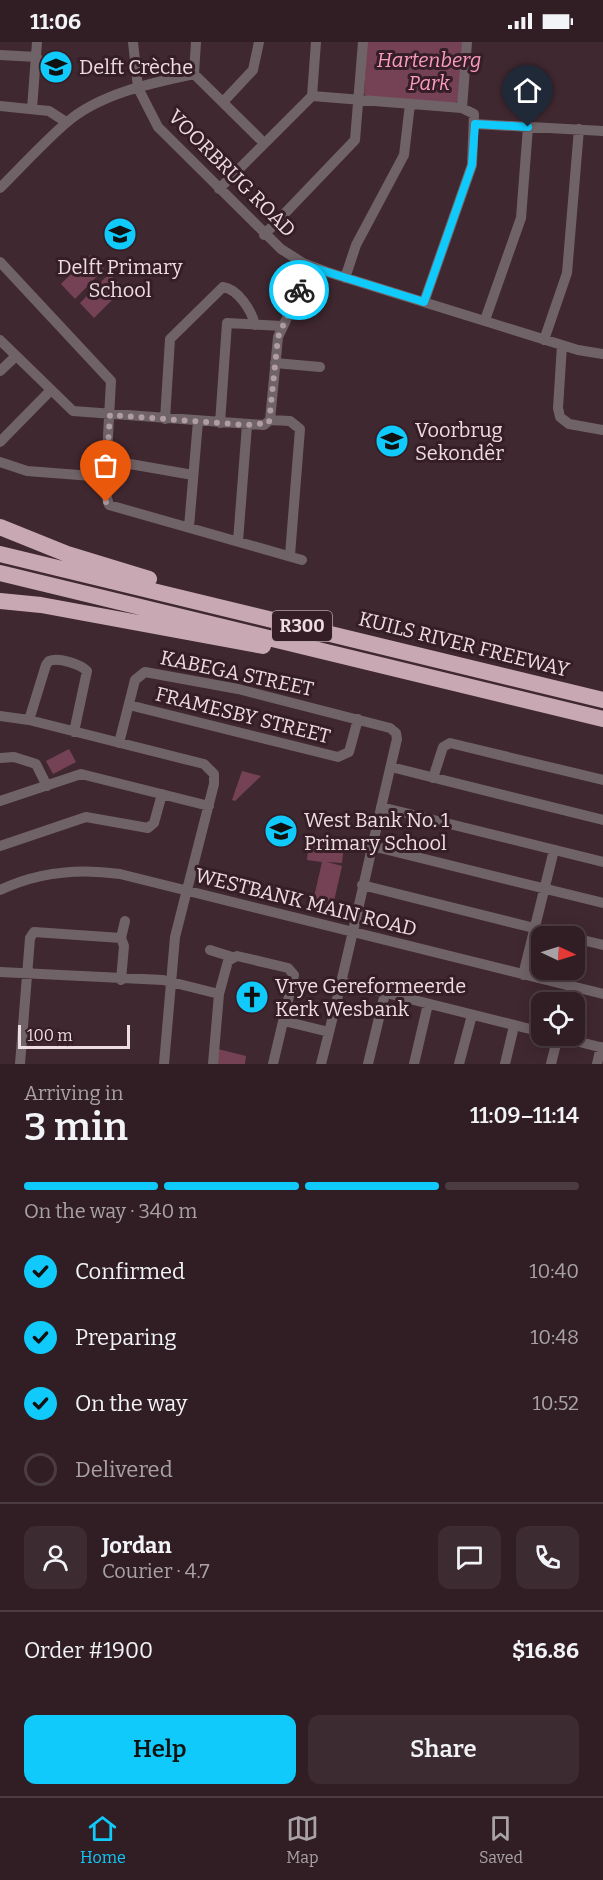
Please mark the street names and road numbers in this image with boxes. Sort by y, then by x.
street label: VOORBRUG ROAD [163,104,301,242]
street label: KUILS RIVER FREEWAY [356,606,572,682]
road number: R300 [272,611,332,641]
street label: KABEGA STREET [158,645,316,701]
street label: FRAMESBY STREET [153,682,333,748]
street label: WESTBANK MAIN ROAD [193,863,419,941]

